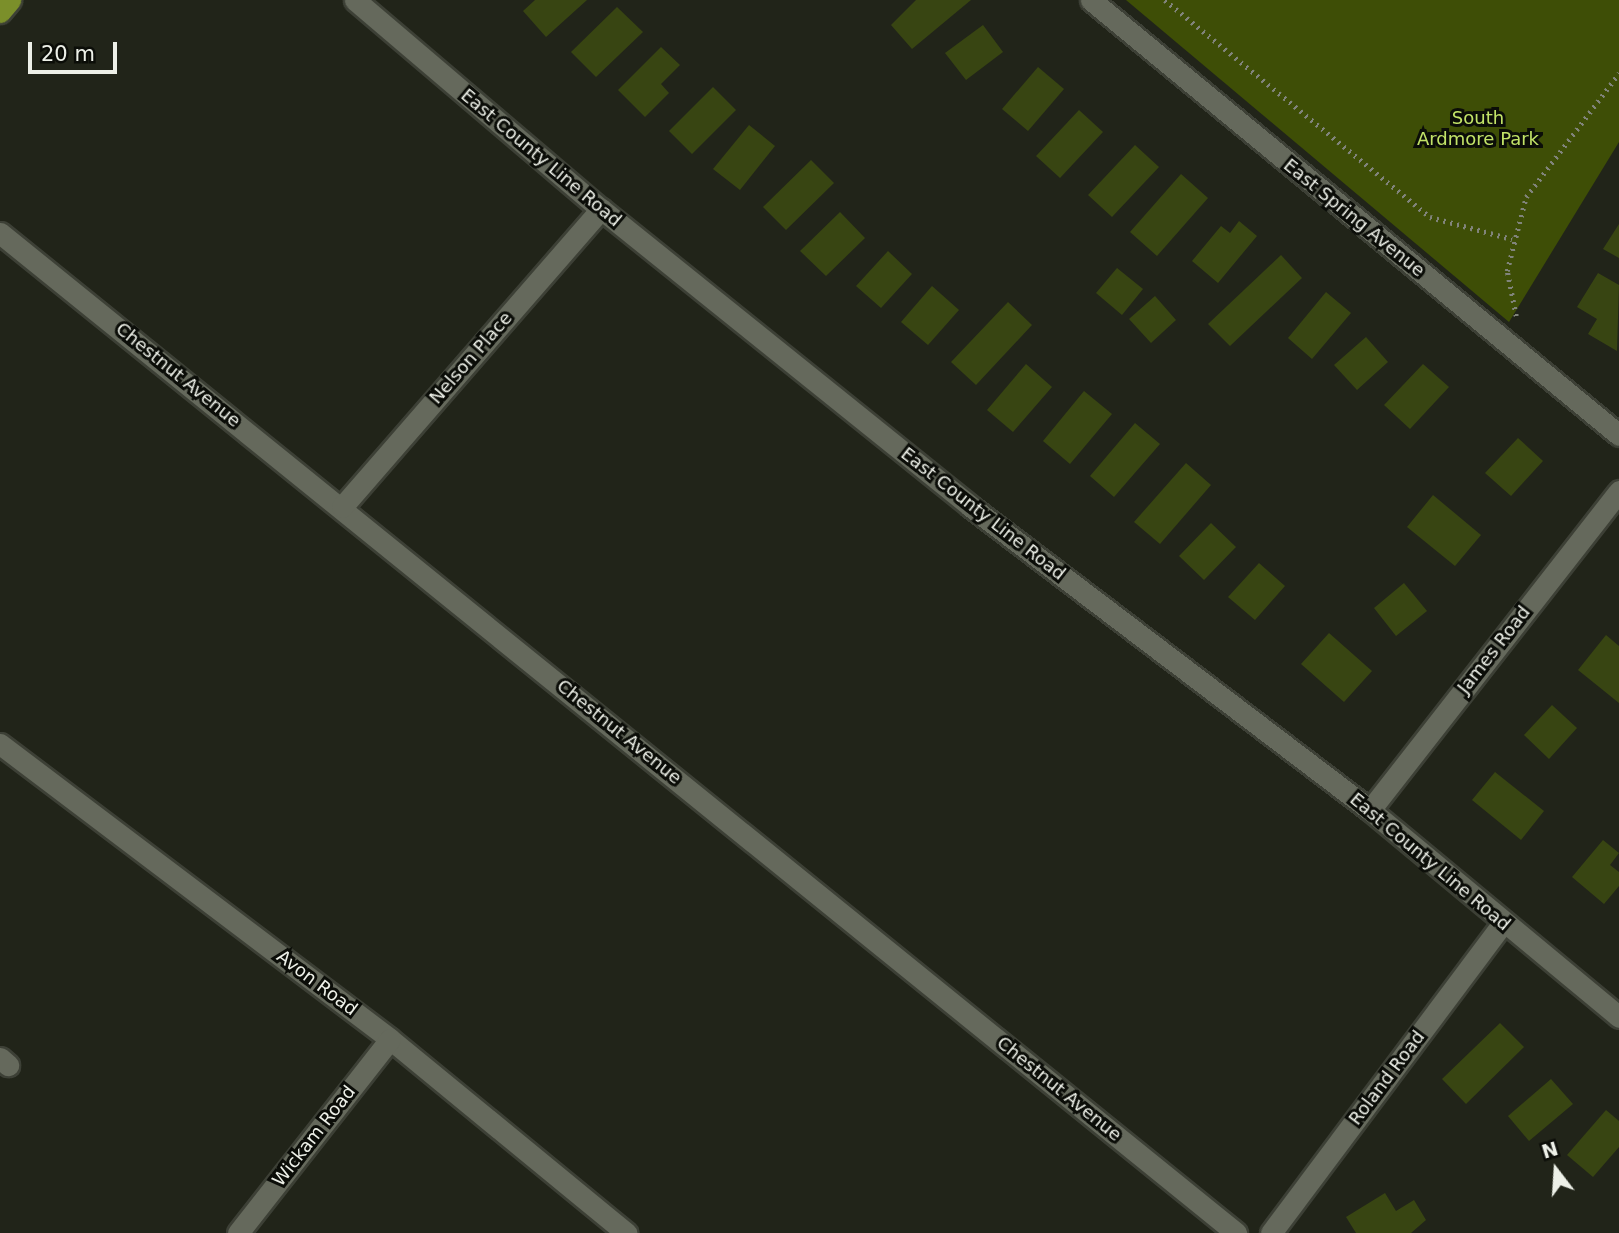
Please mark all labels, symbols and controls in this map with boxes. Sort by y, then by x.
scale bar [32,28,121,72]
text: 20 m [41,42,95,66]
street label: East County Line Road [456,85,626,231]
park label: South Ardmore Park [1417,108,1539,150]
street label: East Spring Avenue [1279,154,1429,282]
street label: Nelson Place [425,308,517,408]
street label: Chestnut Avenue [111,318,245,432]
street label: East County Line Road [896,443,1070,585]
street label: James Road [1453,602,1535,698]
street label: Chestnut Avenue [552,675,686,789]
street label: East County Line Road [1345,789,1515,935]
street label: Avon Road [272,946,362,1020]
street label: Roland Road [1345,1027,1429,1129]
street label: Chestnut Avenue [992,1032,1126,1146]
street label: Wickam Road [268,1081,360,1191]
north arrow [1521,1135,1591,1205]
text: N [1539,1137,1561,1163]

